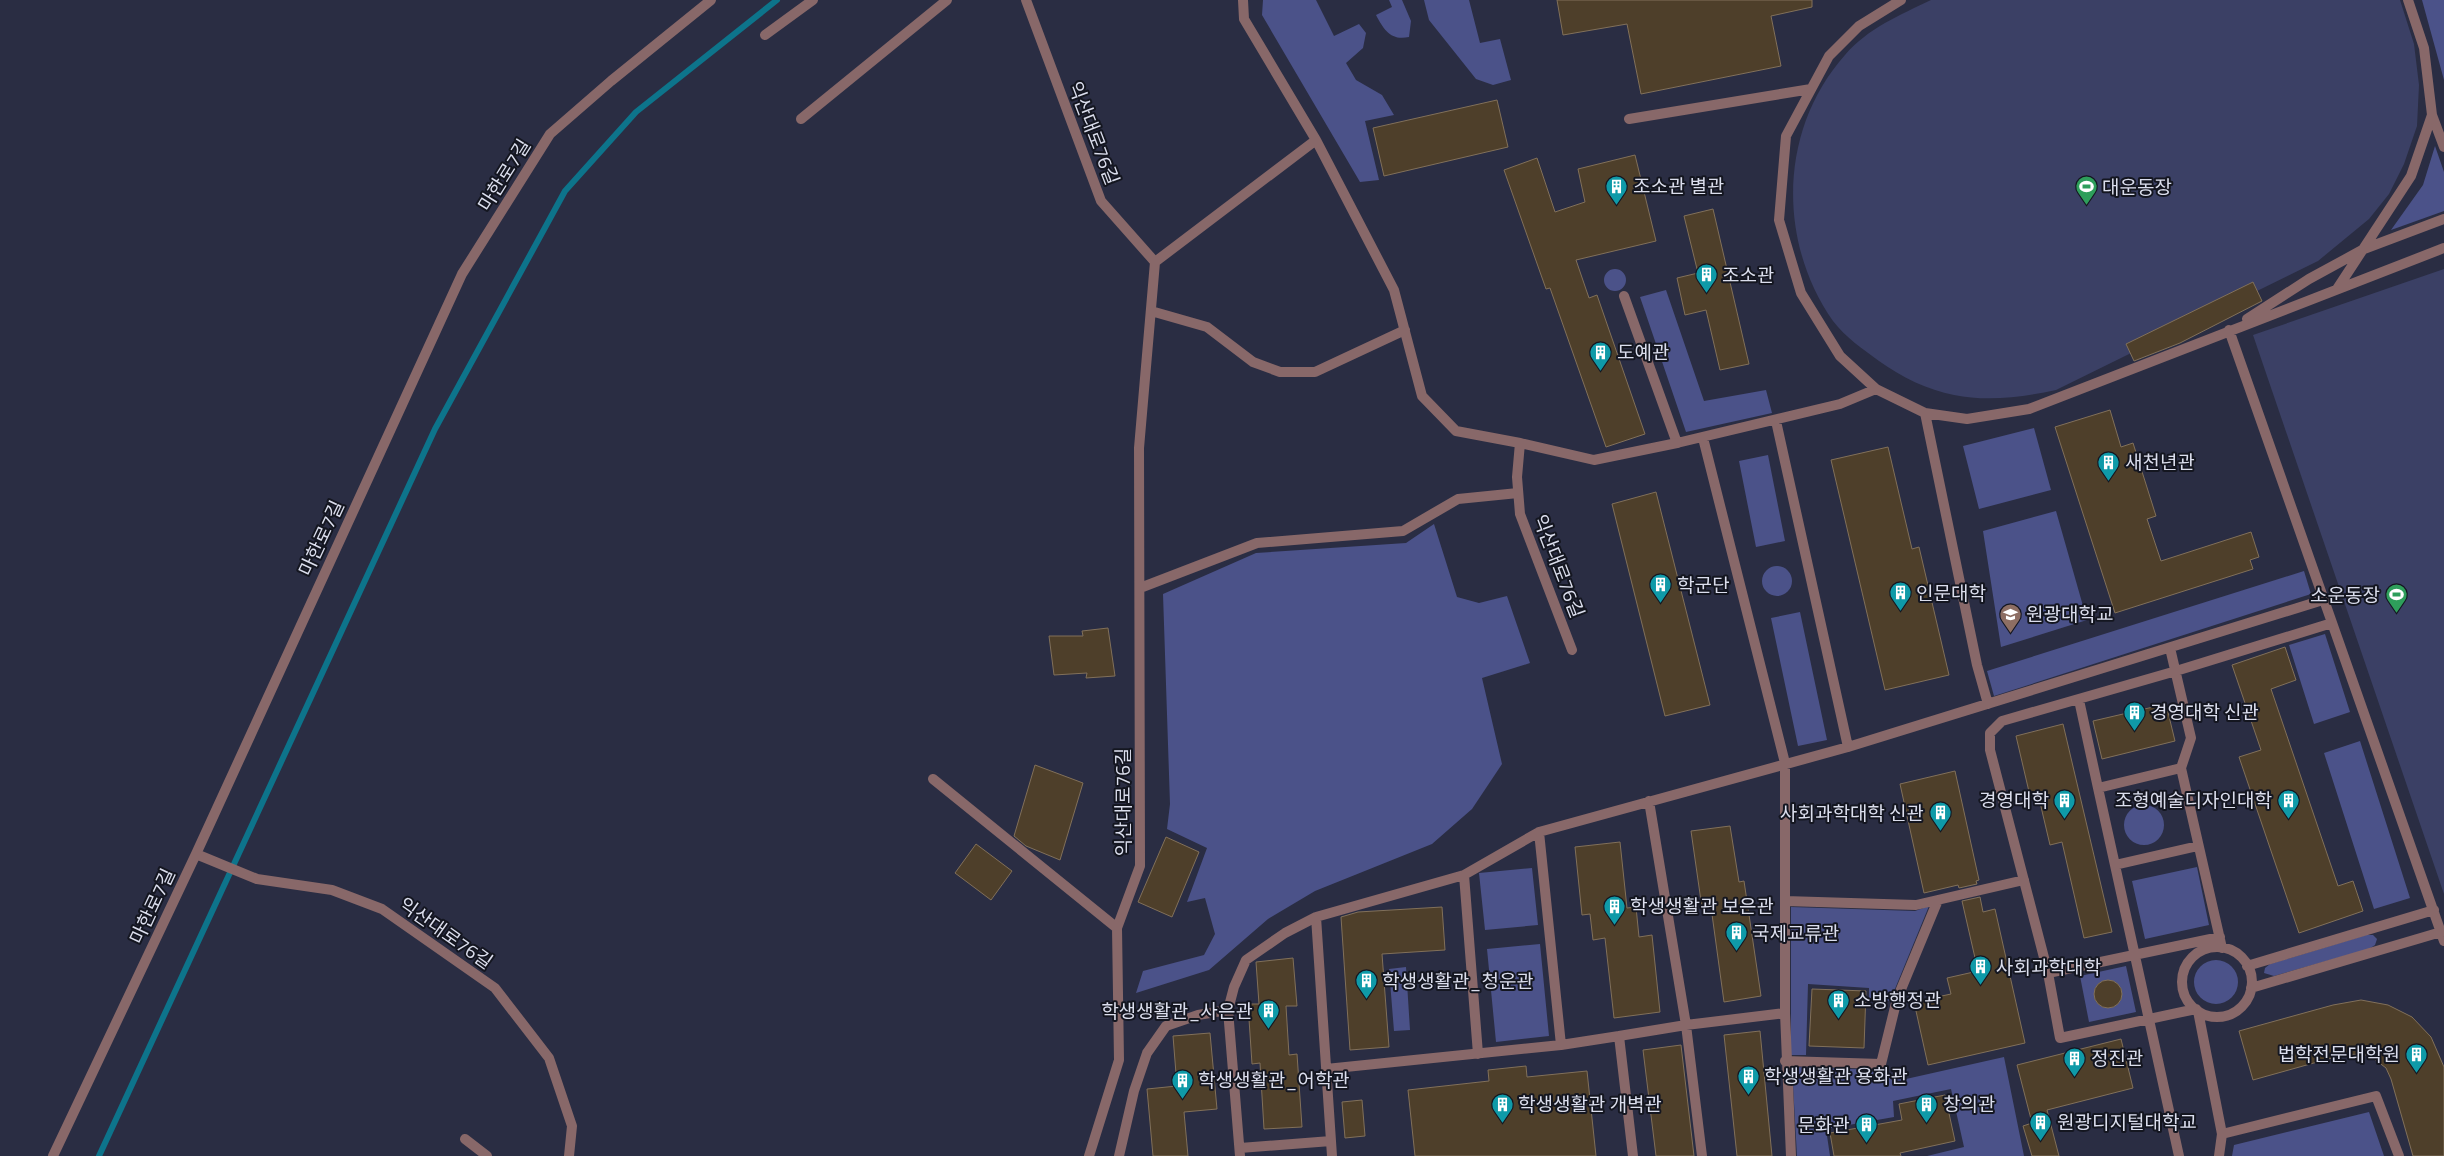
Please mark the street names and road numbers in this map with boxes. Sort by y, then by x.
street label: 익산대로76길 [1061,77,1127,189]
street label: 마한로7길 [470,133,537,217]
street label: 마한로7길 [290,495,351,580]
street label: 익산대로76길 [1526,510,1592,622]
street label: 익산대로76길 [1108,748,1137,856]
street label: 마한로7길 [121,863,182,948]
street label: 익산대로76길 [393,890,499,976]

